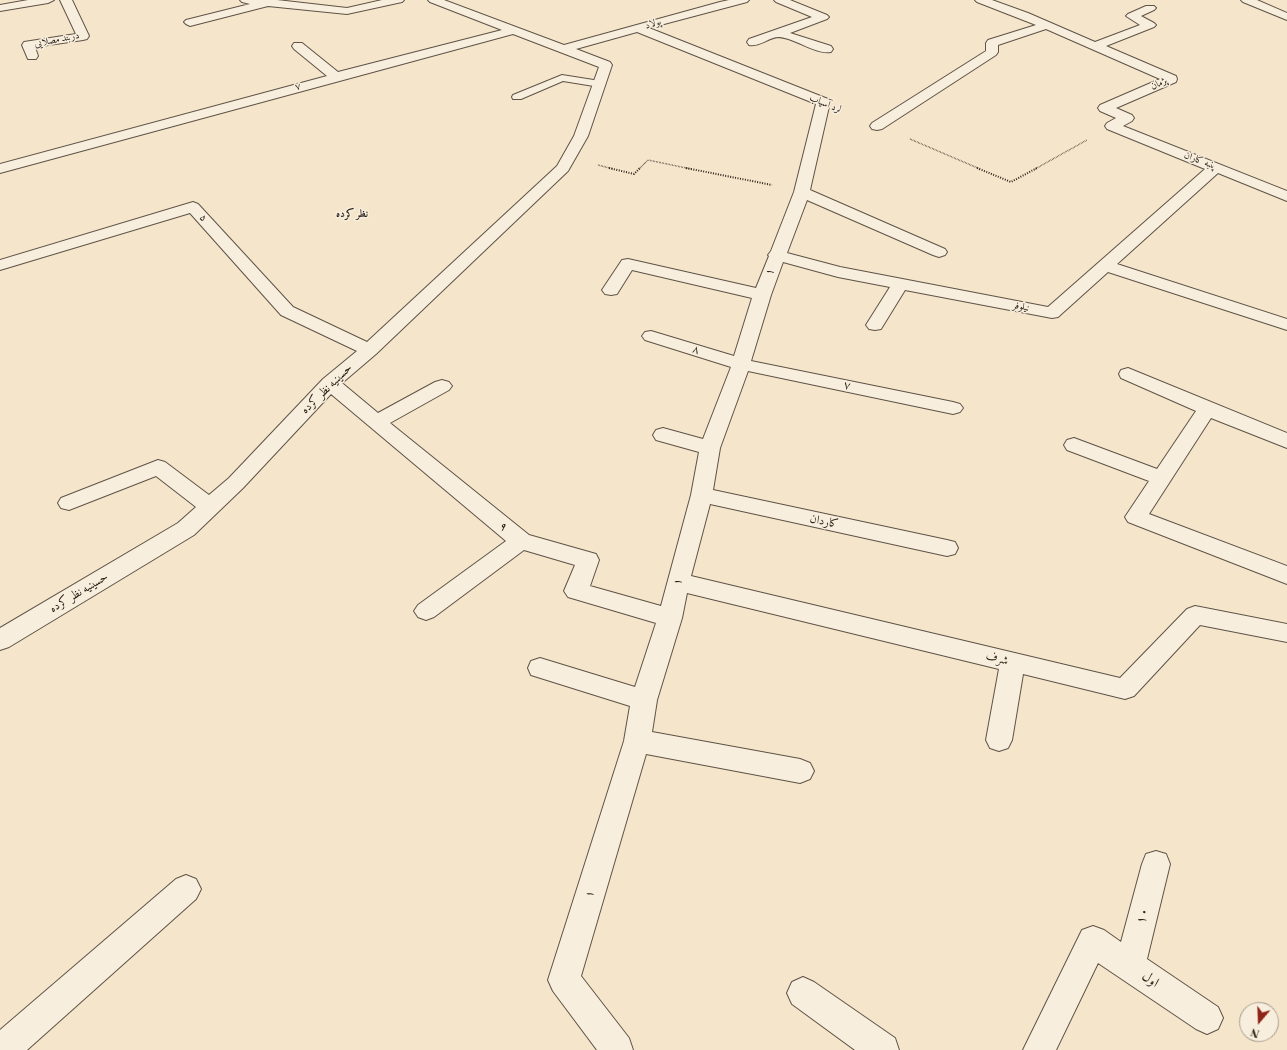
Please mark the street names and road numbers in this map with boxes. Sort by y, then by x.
street label: پولاد [643,16,663,32]
street label: دربند مصلایی [33,30,81,50]
street label: پژمان [1149,75,1169,93]
street label: ۷ [294,80,302,94]
street label: لرد آسیاب [807,92,843,116]
street label: پنبه کاران [1182,149,1218,173]
street label: ۵ [197,212,209,224]
street label: ۱ [762,266,778,278]
street label: نیلوفر [1012,300,1030,314]
street label: ۸ [691,342,701,358]
street label: حسینیه نظر کرده [298,361,356,417]
street label: ۷ [842,378,852,394]
street label: کاردان [808,512,840,532]
street label: ۹ [496,519,510,535]
street label: حسینیه نظر کرده [47,570,111,616]
street label: ۱ [670,577,686,587]
street label: شرف [984,649,1010,669]
street label: ۱ [582,889,598,899]
street label: ۱۰ [1133,906,1153,926]
street label: اول [1138,968,1162,992]

